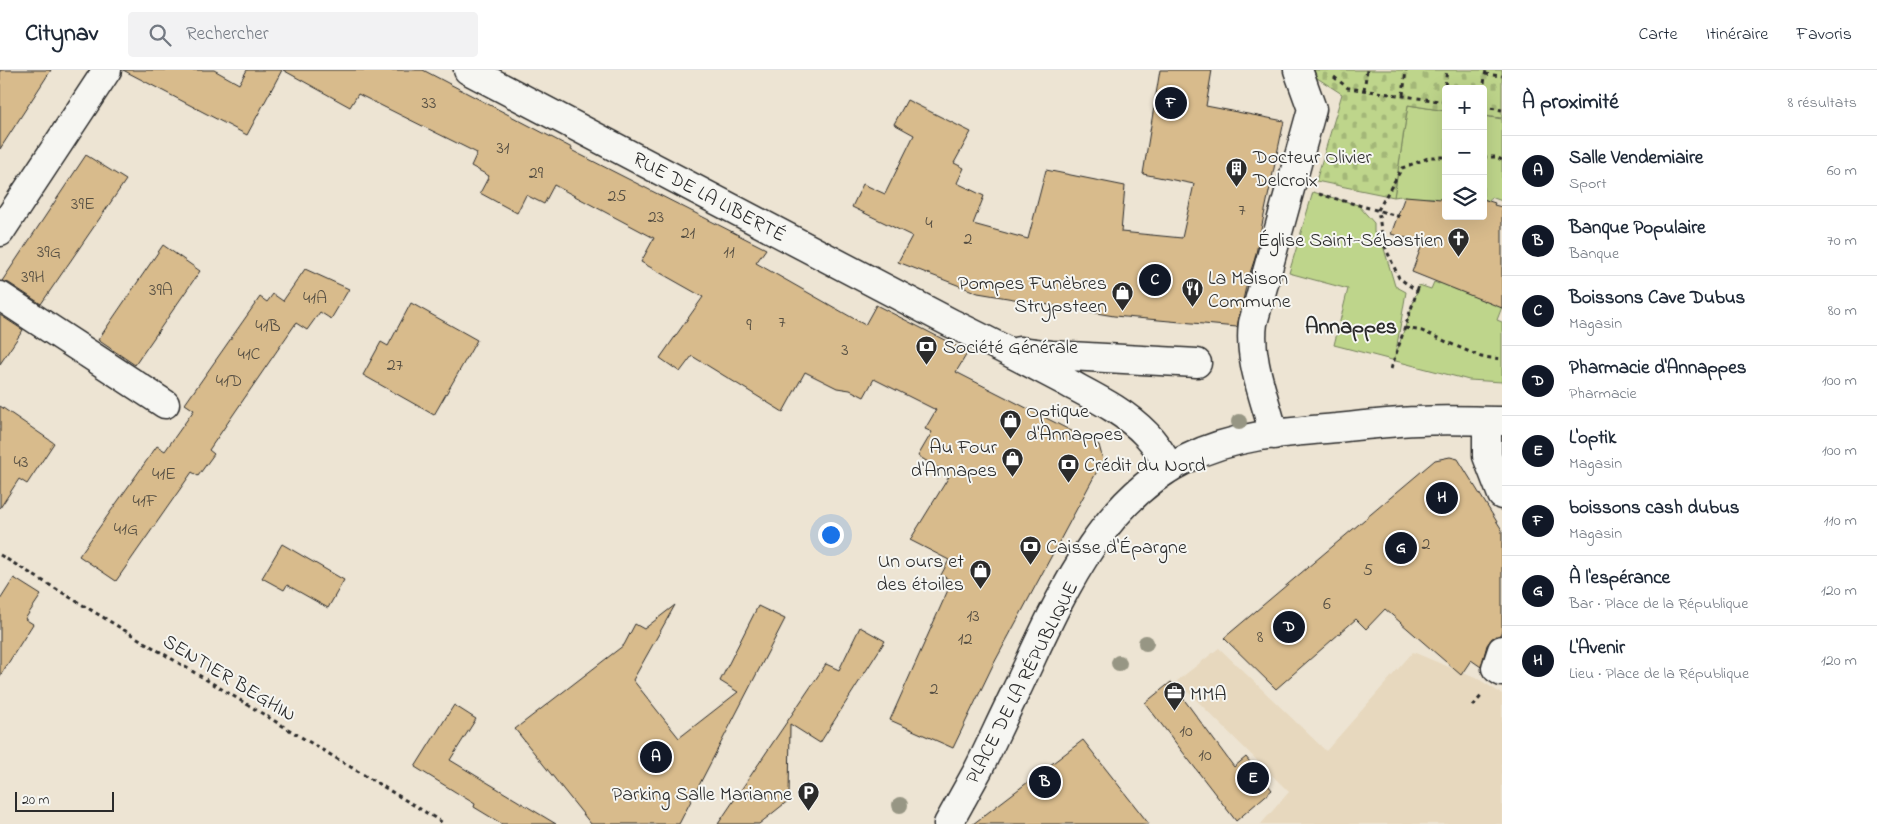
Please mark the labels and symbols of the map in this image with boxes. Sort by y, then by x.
pin: F [1155,84,1187,122]
house number: 33 [422,91,436,117]
house number: 31 [496,136,510,162]
place label: Docteur Olivier Delcroix [1252,144,1373,196]
street label: RUE DE LA LIBERTÉ [627,146,791,251]
building icon: Docteur Olivier Delcroix [1225,156,1249,187]
house number: 29 [529,161,544,187]
house number: 25 [607,184,627,210]
house number: 39E [71,192,95,218]
house number: 7 [1238,198,1246,224]
house number: 23 [648,205,664,231]
house number: 4 [925,211,933,237]
house number: 21 [681,221,696,247]
house number: 2 [964,227,973,253]
place label: Église Saint-Sébastien [1258,227,1443,257]
church icon: Église Saint-Sébastien [1447,227,1471,258]
house number: 39G [37,240,61,266]
house number: 11 [723,240,735,266]
pin: C [1139,261,1171,299]
house number: 39H [21,265,45,291]
place label: La Maison Commune [1208,265,1291,317]
place label: Pompes Funèbres Strypsteen [958,270,1107,322]
restaurant icon: La Maison Commune [1180,276,1204,307]
house number: 39A [149,278,173,304]
shop icon: Pompes Funèbres Strypsteen [1111,281,1135,312]
house number: 41A [303,286,327,312]
house number: 7 [778,310,786,336]
district label: Annappes [1305,312,1397,344]
house number: 9 [746,313,752,339]
house number: 41B [255,314,281,340]
bank icon: Société Générale [915,334,939,365]
place label: Société Générale [943,334,1078,363]
house number: 3 [841,338,849,364]
house number: 41C [237,342,261,368]
house number: 27 [387,353,404,379]
house number: 41D [216,369,242,395]
place label: Optique d'Annappes [1026,398,1123,450]
shop icon: Optique d'Annappes [998,409,1022,440]
place label: Au Four d'Annapes [911,434,998,486]
shop icon: Au Four d'Annapes [1001,446,1025,477]
house number: 43 [14,450,28,476]
bank icon: Crédit du Nord [1056,452,1080,483]
place label: Crédit du Nord [1084,452,1206,481]
house number: 41E [152,462,176,488]
pin: H [1426,479,1458,517]
house number: 41F [133,489,158,515]
house number: 41G [114,517,138,543]
your location [818,522,844,548]
pin: G [1385,529,1417,567]
house number: 2 [1422,532,1431,558]
bank icon: Caisse d'Épargne [1018,534,1042,565]
place label: Caisse d'Épargne [1046,534,1187,564]
place label: Un ours et des étoiles [876,548,964,600]
house number: 5 [1363,558,1373,584]
shop icon: Un ours et des étoiles [968,559,992,590]
street label: PLACE DE LA RÉPUBLIQUE [959,577,1083,787]
house number: 6 [1323,592,1331,618]
house number: 13 [966,604,980,630]
pin: D [1273,608,1305,646]
house number: 8 [1257,625,1264,651]
house number: 12 [958,627,972,653]
street label: SENTIER BEGHIN [157,628,301,730]
house number: 2 [930,677,939,703]
office icon: MMA [1162,681,1186,712]
place label: MMA [1190,681,1227,710]
house number: 10 [1179,719,1193,745]
pin: A [640,738,672,776]
house number: 10 [1198,743,1212,769]
pin: E [1237,759,1269,797]
pin: B [1029,763,1061,801]
place label: Parking Salle Marianne [612,781,792,811]
parking icon: Parking Salle Marianne [796,781,820,812]
scale bar [15,789,114,812]

